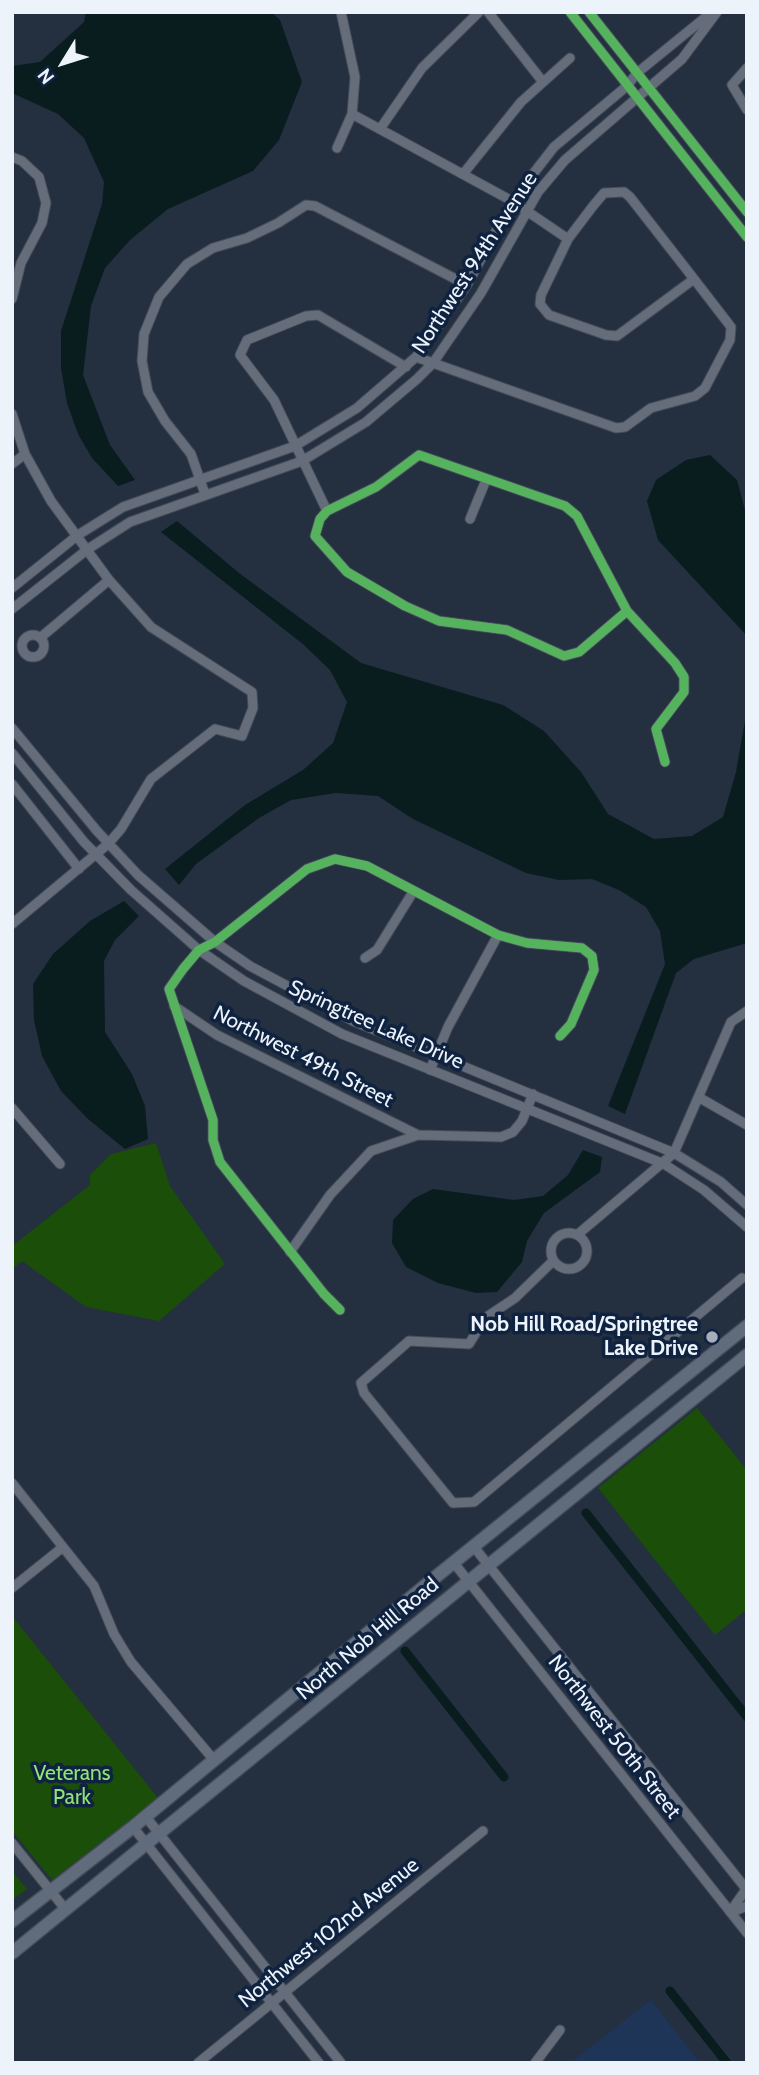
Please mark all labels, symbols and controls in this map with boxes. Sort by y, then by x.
north arrow [28,28,98,98]
text: N [33,64,59,89]
street label: Northwest 94th Avenue [407,168,543,358]
street label: Springtree Lake Drive [285,975,467,1075]
street label: Northwest 49th Street [209,1001,397,1113]
place label: Nob Hill Road/Springtree Lake Drive [470,1312,698,1362]
marker: Nob Hill Road/Springtree Lake Drive [704,1329,720,1345]
street label: North Nob Hill Road [292,1572,444,1706]
street label: Northwest 50th Street [542,1650,686,1824]
park label: Veterans Park [33,1761,111,1811]
street label: Northwest 102nd Avenue [234,1853,424,2013]

